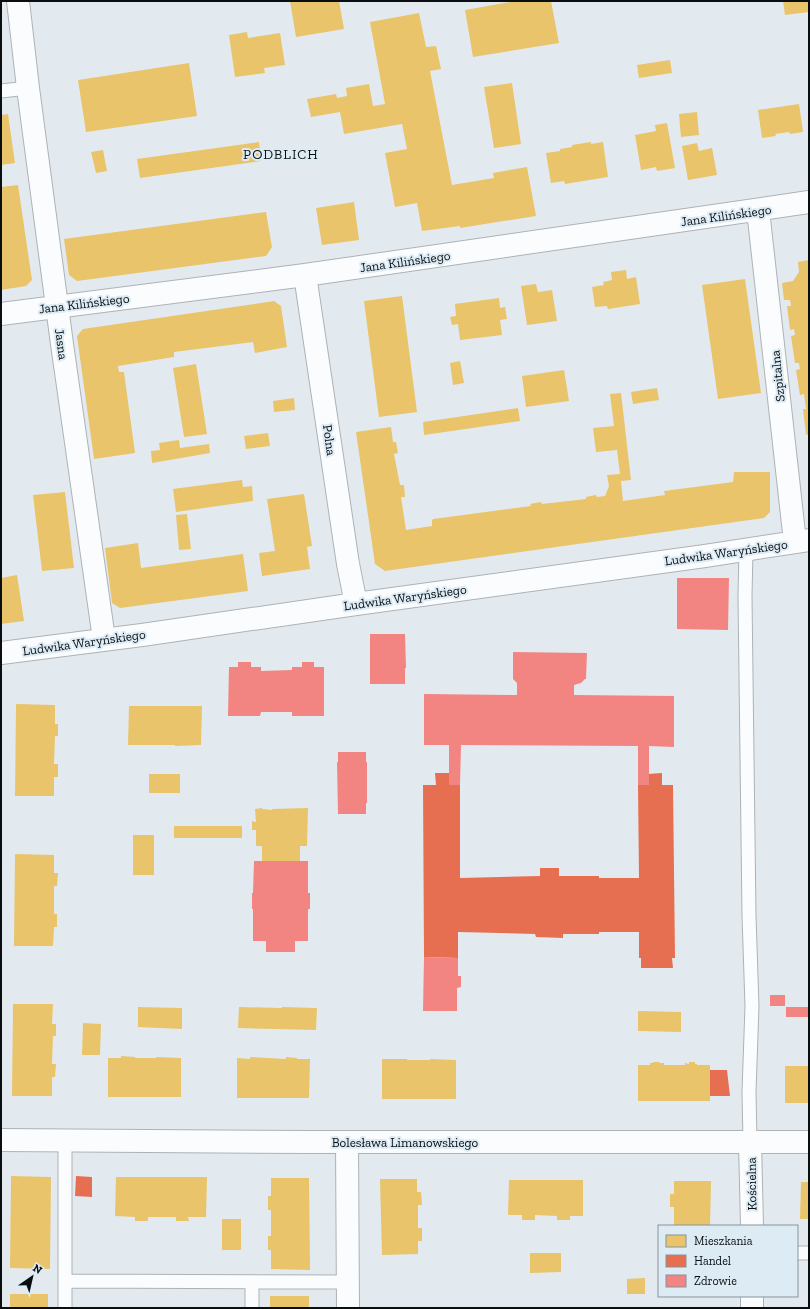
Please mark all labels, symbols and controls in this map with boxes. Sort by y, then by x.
district label: PODBLICH [243,146,319,163]
street label: Jana Kilińskiego [680,202,773,229]
street label: Jana Kilińskiego [359,248,452,275]
street label: Jana Kilińskiego [38,290,130,316]
street label: Jasna [52,328,71,361]
street label: Szpitalna [767,349,788,403]
street label: Polna [320,424,339,457]
street label: Ludwika Waryńskiego [664,536,789,569]
street label: Ludwika Waryńskiego [343,581,468,614]
street label: Ludwika Waryńskiego [22,626,147,659]
street label: Bolesława Limanowskiego [332,1135,479,1150]
street label: Kościelna [744,1156,759,1211]
legend [658,1225,798,1297]
text: Mieszkania [694,1234,753,1248]
text: Handel [694,1254,731,1268]
north arrow [12,1257,52,1297]
text: N [30,1261,45,1277]
text: Zdrowie [694,1274,737,1288]

